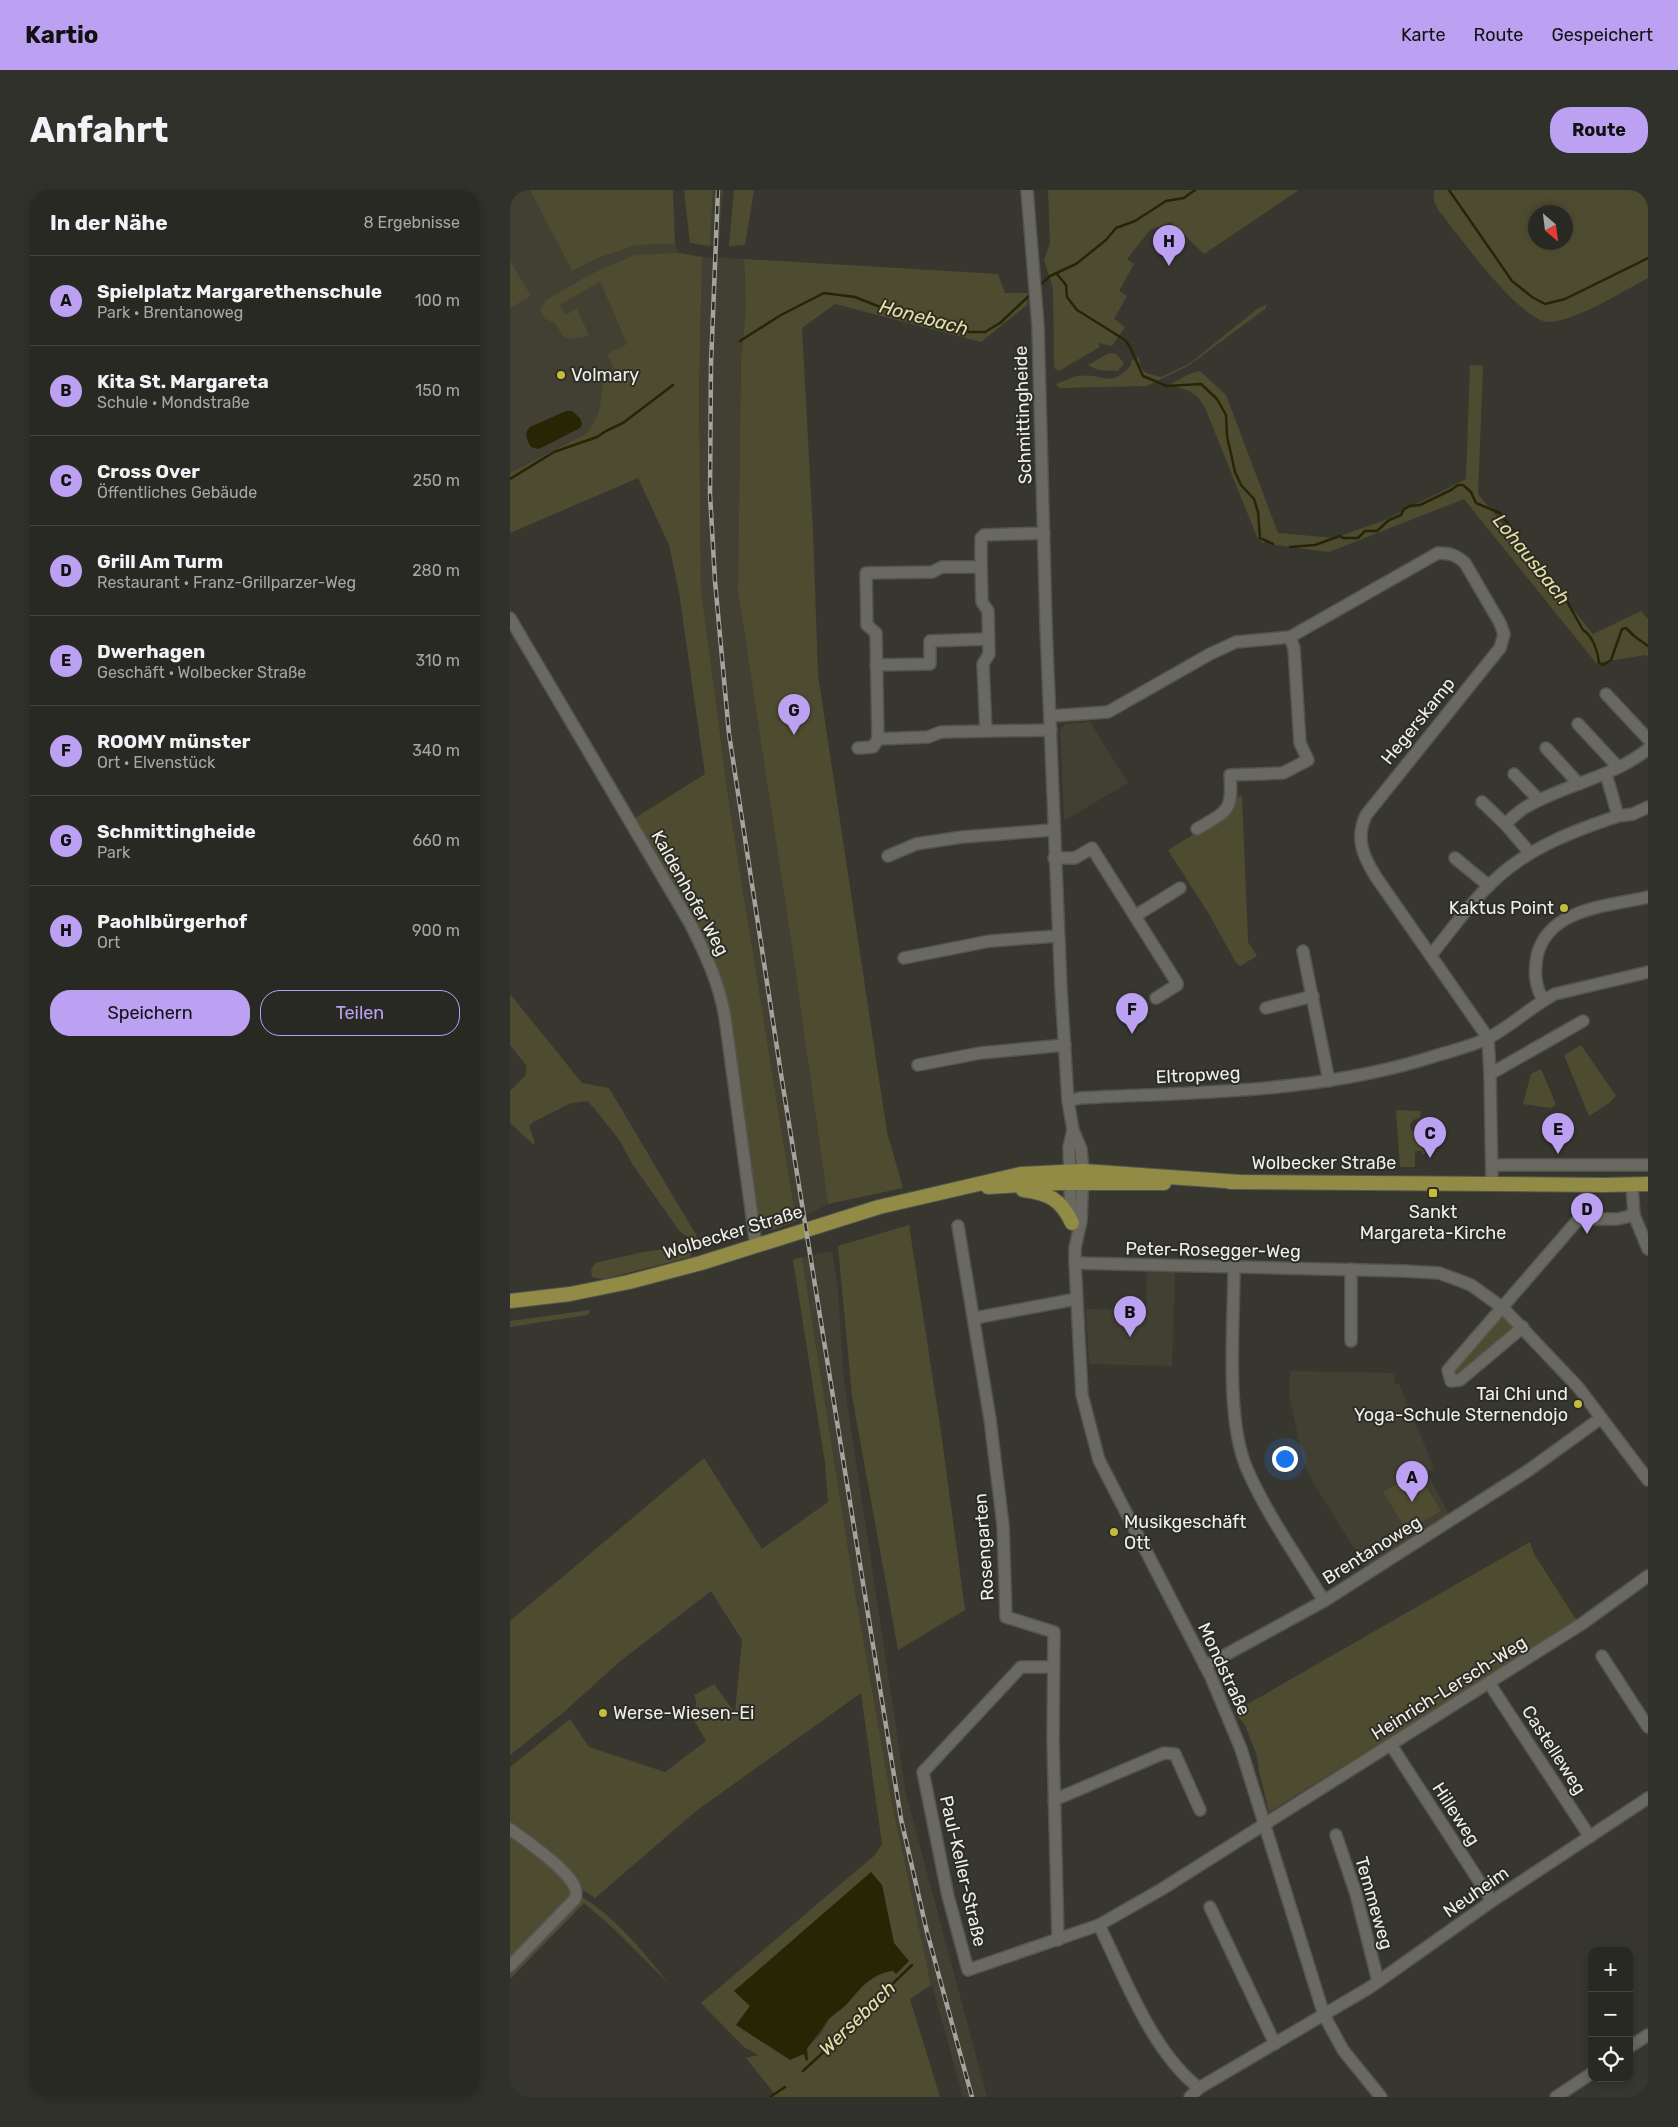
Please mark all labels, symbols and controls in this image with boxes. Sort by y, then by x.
text: Kartio [25,21,99,49]
text: Karte [1401,24,1445,46]
text: Route [1473,24,1523,46]
text: Gespeichert [1551,24,1653,46]
button: Route [1550,107,1648,153]
text: Anfahrt [30,109,168,151]
north arrow [1528,205,1573,250]
text: In der Nähe [50,210,168,235]
text: 8 Ergebnisse [363,213,460,232]
pin: H [1153,225,1185,266]
text: Spielplatz Margarethenschule [97,280,382,303]
text: A [60,291,72,310]
text: 100 m [415,291,460,310]
water label: Honebach [877,295,971,340]
text: Park · Brentanoweg [97,303,243,322]
street label: Schmittingheide [1010,345,1036,485]
place label: Volmary [571,364,639,386]
marker: Volmary [555,369,567,381]
text: Kita St. Margareta [97,370,269,393]
text: B [60,381,72,400]
text: 150 m [415,381,460,400]
text: Schule · Mondstraße [97,393,250,412]
text: Cross Over [97,460,200,483]
text: C [60,471,72,490]
text: 250 m [413,471,460,490]
text: Öffentliches Gebäude [97,483,257,502]
water label: Lohausbach [1488,510,1575,609]
text: Grill Am Turm [97,550,223,573]
text: D [60,561,72,580]
text: 280 m [412,561,460,580]
text: Restaurant · Franz-Grillparzer-Weg [97,573,356,592]
text: Dwerhagen [97,640,205,663]
text: E [61,651,71,670]
text: 310 m [416,651,460,670]
text: Geschäft · Wolbecker Straße [97,663,306,682]
street label: Hegerskamp [1376,673,1460,769]
pin: G [778,694,810,735]
text: ROOMY münster [97,730,250,753]
text: F [61,741,71,760]
text: 340 m [412,741,460,760]
text: Ort · Elvenstück [97,753,215,772]
text: Schmittingheide [97,820,256,843]
street label: Kaldenhofer Weg [646,826,734,960]
text: G [60,831,72,850]
text: 660 m [412,831,460,850]
text: Park [97,843,130,862]
place label: Kaktus Point [1449,897,1554,919]
marker: Kaktus Point [1558,902,1570,914]
text: Paohlbürgerhof [97,910,247,933]
text: H [60,921,72,940]
text: 900 m [412,921,460,940]
text: Ort [97,933,120,952]
button: Speichern [50,990,250,1036]
button: Teilen [260,990,460,1036]
pin: F [1116,993,1148,1034]
street label: Eltropweg [1155,1062,1241,1088]
pin: E [1542,1113,1574,1154]
pin: C [1414,1117,1446,1158]
street label: Wolbecker Straße [1252,1152,1396,1174]
marker: Sankt Margareta-Kirche [1427,1187,1439,1199]
pin: D [1571,1193,1603,1234]
street label: Wolbecker Straße [661,1200,805,1264]
place label: Sankt Margareta-Kirche [1360,1201,1506,1244]
street label: Peter-Rosegger-Weg [1125,1237,1301,1263]
pin: B [1114,1296,1146,1337]
place label: Tai Chi und Yoga-Schule Sternendojo [1354,1383,1568,1426]
marker: Tai Chi und Yoga-Schule Sternendojo [1572,1398,1584,1410]
your location [1272,1446,1298,1472]
pin: A [1396,1461,1428,1502]
street label: Rosengarten [969,1492,999,1602]
place label: Musikgeschäft Ott [1124,1511,1246,1554]
street label: Brentanoweg [1318,1511,1426,1589]
marker: Musikgeschäft Ott [1108,1526,1120,1538]
street label: Mondstraße [1193,1619,1255,1719]
street label: Heinrich-Lersch-Weg [1367,1631,1531,1745]
street label: Castelleweg [1517,1701,1591,1799]
place label: Werse-Wiesen-Ei [613,1702,754,1724]
marker: Werse-Wiesen-Ei [597,1707,609,1719]
street label: Hilleweg [1427,1778,1485,1850]
street label: Paul-Keller-Straße [935,1793,991,1949]
street label: Temmeweg [1350,1854,1398,1952]
street label: Neuheim [1439,1862,1513,1922]
map controls [1588,1947,1633,2082]
button: + [1588,1947,1633,1992]
water label: Wersebach [814,1976,900,2060]
button: − [1588,1992,1633,2037]
button: locate [1588,2037,1633,2082]

